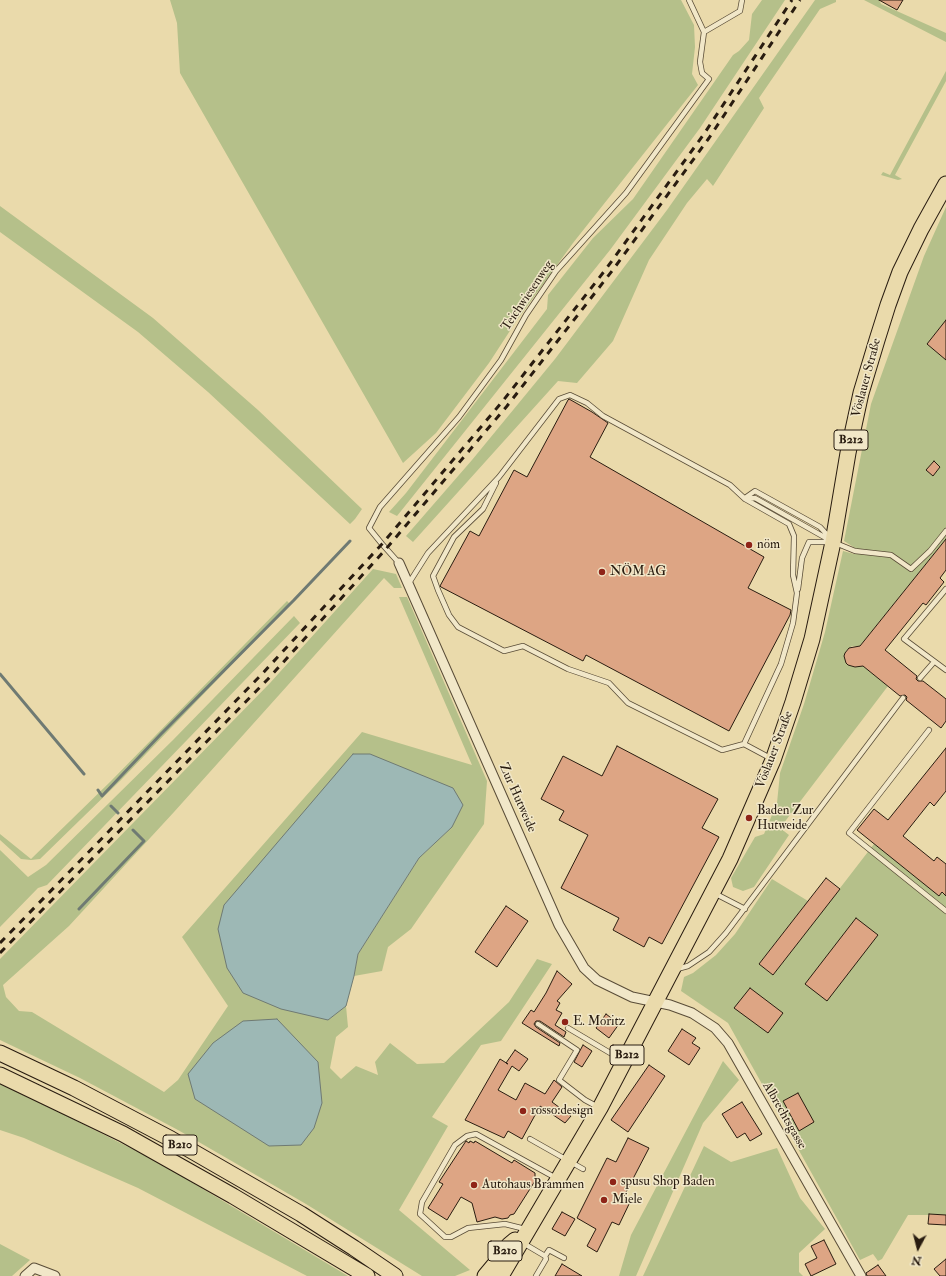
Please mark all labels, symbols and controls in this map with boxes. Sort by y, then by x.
street label: Teichwiesenweg [499,258,557,334]
street label: Vöslauer Straße [849,337,885,419]
road number: B212 [834,430,868,450]
place label: nöm [757,537,780,553]
marker: nöm [744,540,754,550]
place label: NÖM AG [610,564,666,580]
marker: NÖM AG [597,567,607,577]
street label: Vöslauer Straße [753,709,797,791]
street label: Zur Hutweide [495,761,539,835]
place label: Baden Zur Hutweide [757,803,813,834]
marker: Baden Zur Hutweide [744,813,754,823]
place label: E. Moritz [573,1014,625,1030]
marker: E. Moritz [560,1017,570,1027]
road number: B212 [610,1045,644,1065]
street label: Albrechtsgasse [759,1080,809,1152]
place label: rosso:design [531,1103,593,1119]
marker: rosso:design [518,1106,528,1116]
road number: B210 [163,1135,197,1155]
place label: spusu Shop Baden [621,1174,715,1190]
place label: Autohaus Brammen [482,1177,584,1193]
marker: spusu Shop Baden [608,1177,618,1187]
marker: Autohaus Brammen [469,1180,479,1190]
place label: Miele [612,1192,642,1208]
marker: Miele [599,1195,609,1205]
north arrow [898,1228,938,1268]
road number: B210 [488,1241,522,1261]
text: N [911,1253,922,1267]

